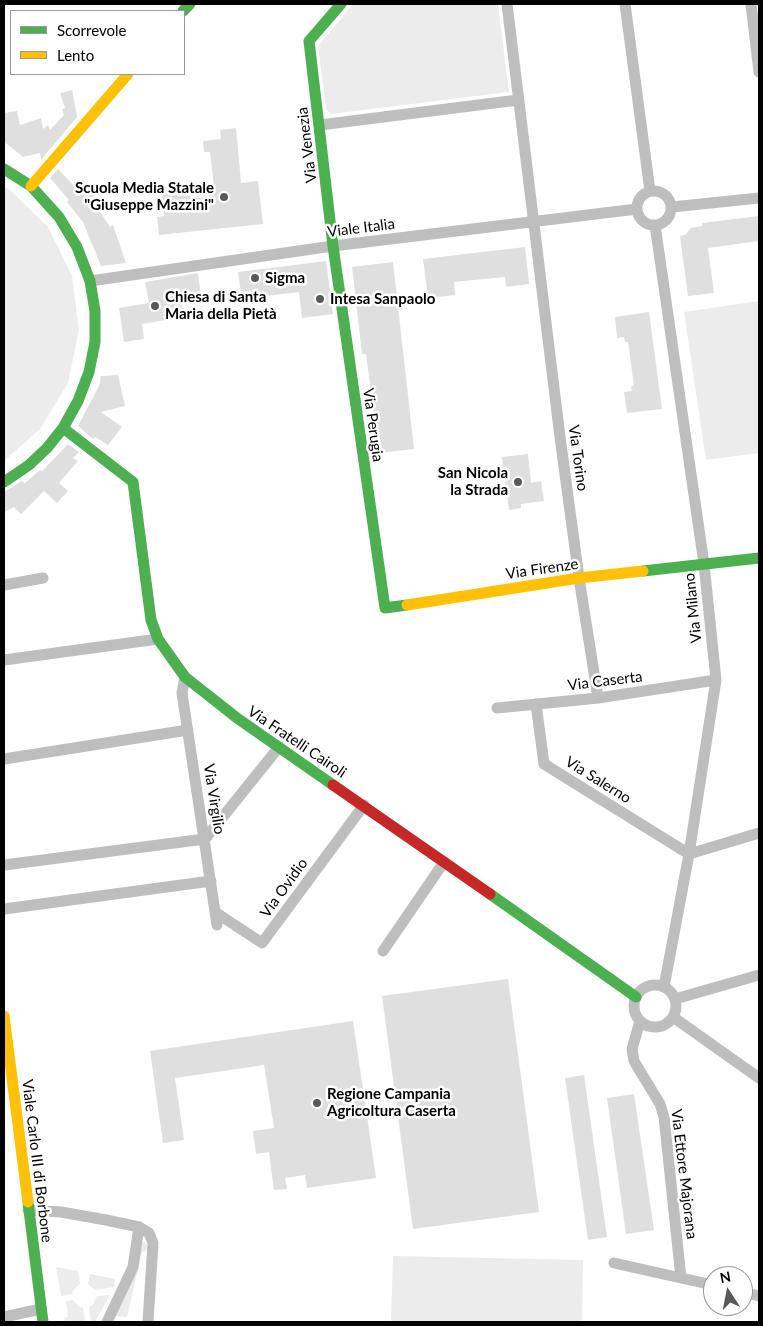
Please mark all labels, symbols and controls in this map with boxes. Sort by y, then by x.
legend [10,10,185,75]
text: Scorrevole [57,21,127,39]
text: Lento [57,46,94,64]
street label: Via Venezia [293,106,321,184]
place label: Scuola Media Statale "Giuseppe Mazzini" [75,179,214,214]
marker: Scuola Media Statale "Giuseppe Mazzini" [218,191,230,203]
street label: Viale Italia [326,215,396,241]
place label: Sigma [265,269,305,287]
marker: Sigma [249,272,261,284]
place label: Chiesa di Santa Maria della Pietà [165,288,277,323]
place label: Intesa Sanpaolo [330,290,435,308]
marker: Intesa Sanpaolo [314,293,326,305]
marker: Chiesa di Santa Maria della Pietà [149,300,161,312]
street label: Via Perugia [359,387,387,463]
street label: Via Torino [564,424,592,492]
place label: San Nicola la Strada [438,464,508,499]
marker: San Nicola la Strada [512,476,524,488]
street label: Via Firenze [505,555,579,583]
street label: Via Milano [680,572,706,644]
street label: Via Caserta [567,667,643,695]
street label: Via Fratelli Cairoli [244,702,350,782]
street label: Via Salerno [562,753,634,807]
street label: Via Virgilio [200,762,228,836]
street label: Via Ovidio [256,855,312,921]
street label: Viale Carlo III di Borbone [18,1078,56,1244]
place label: Regione Campania Agricoltura Caserta [327,1085,456,1120]
marker: Regione Campania Agricoltura Caserta [311,1097,323,1109]
street label: Via Ettore Majorana [667,1108,701,1240]
north arrow [703,1266,753,1316]
text: N [718,1267,732,1286]

